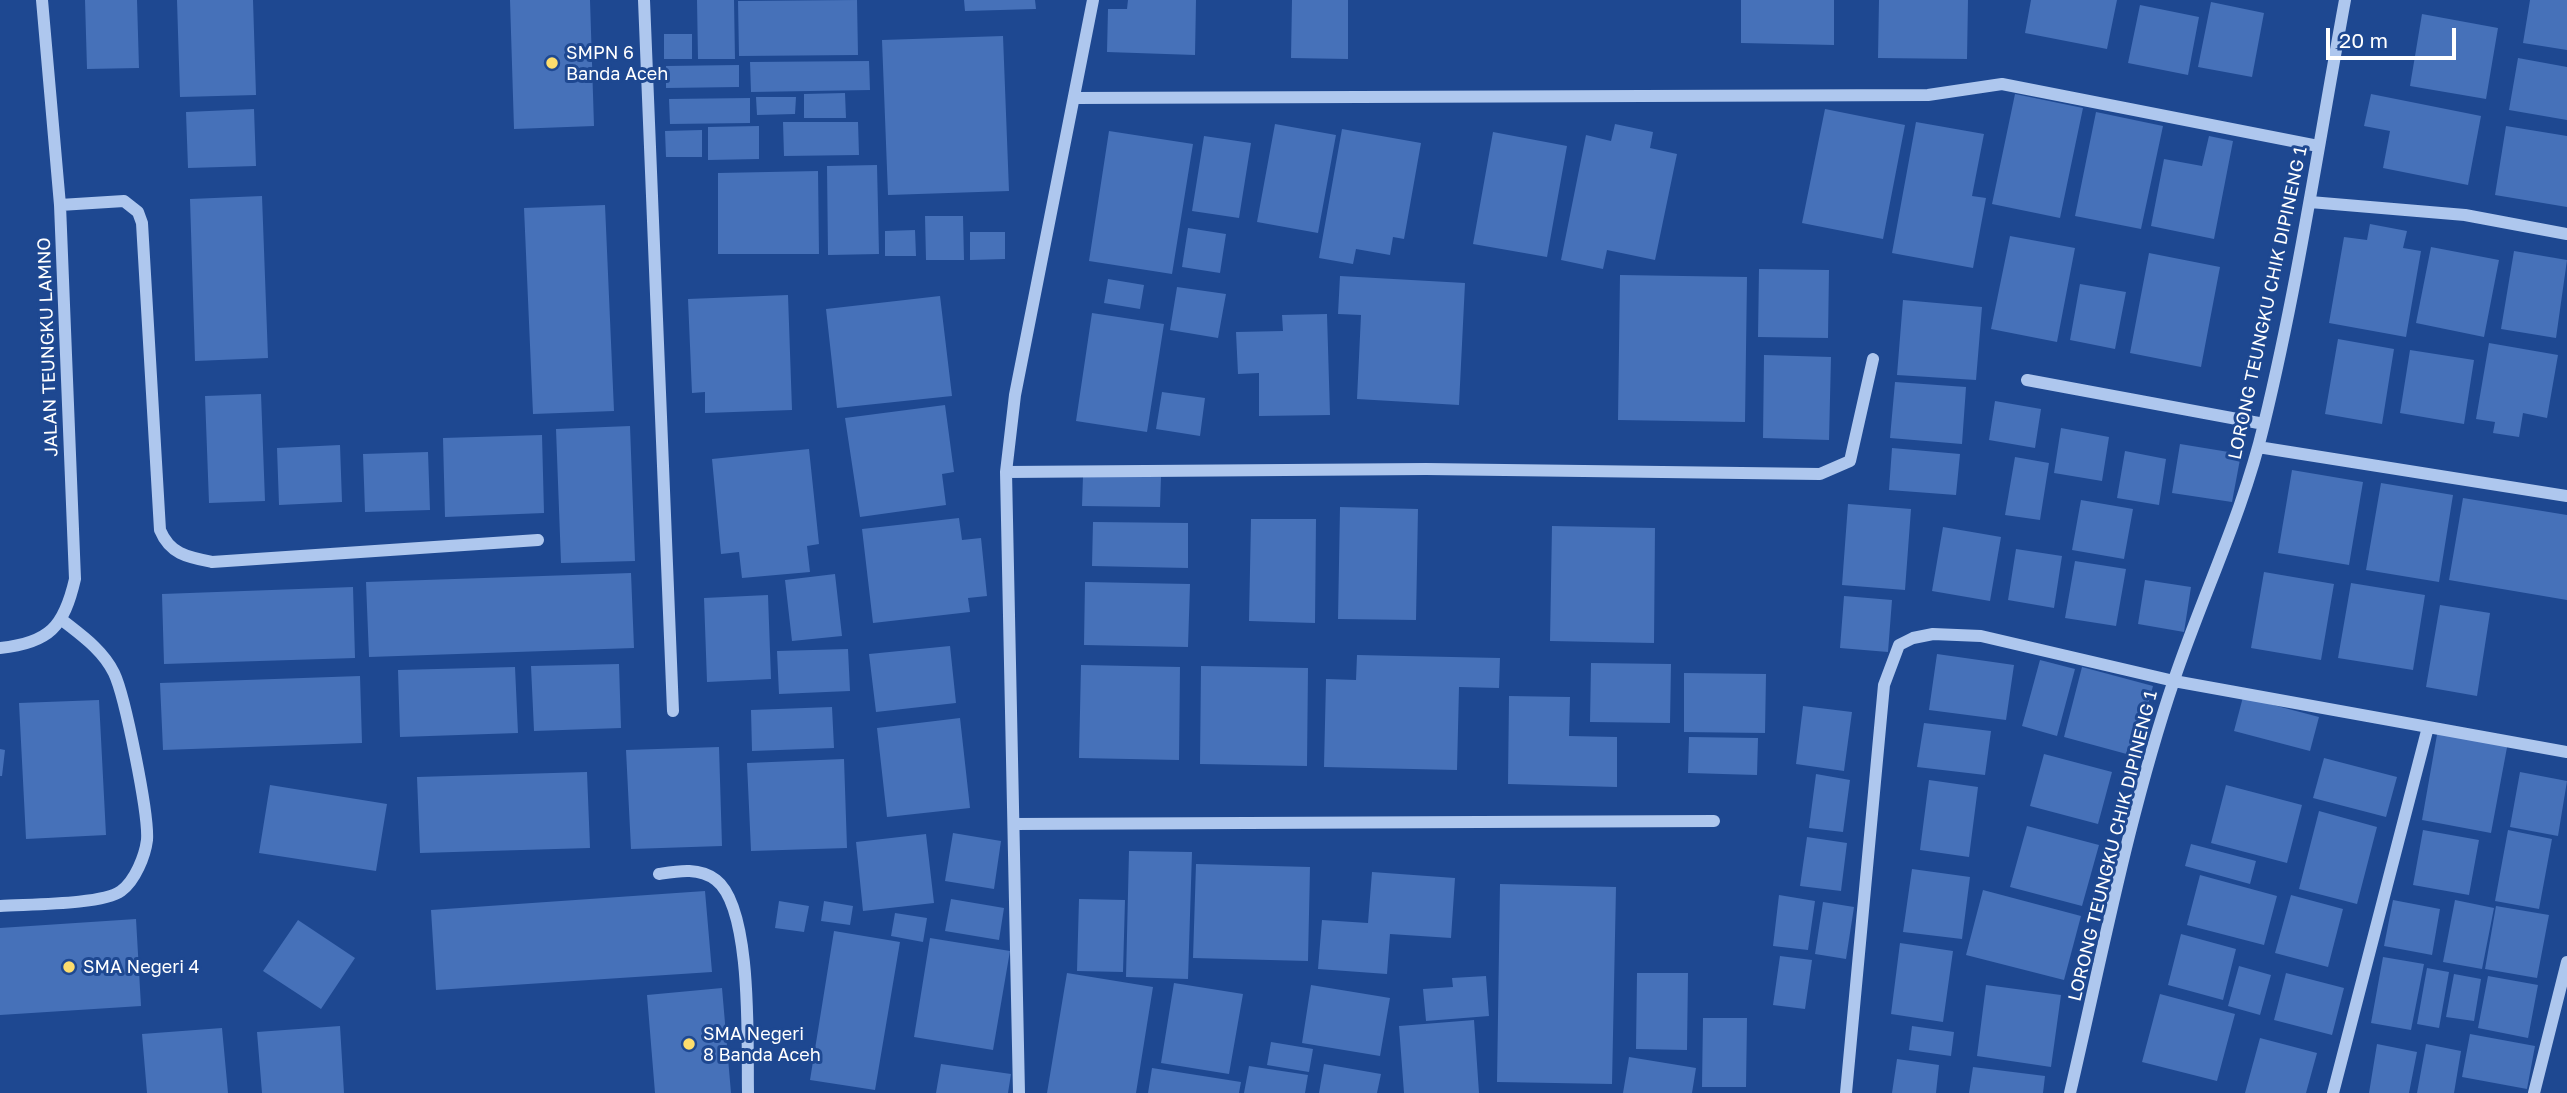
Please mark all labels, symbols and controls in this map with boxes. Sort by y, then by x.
scale bar [2329,14,2458,58]
text: 20 m [2339,27,2388,53]
place label: SMPN 6 Banda Aceh [566,42,668,84]
marker: SMPN 6 Banda Aceh [544,55,560,71]
street label: LORONG TEUNGKU CHIK DIPINENG 1 [2224,145,2312,461]
street label: JALAN TEUNGKU LAMNO [33,237,63,457]
street label: LORONG TEUNGKU CHIK DIPINENG 1 [2064,688,2162,1004]
place label: SMA Negeri 4 [83,956,200,978]
marker: SMA Negeri 4 [61,959,77,975]
place label: SMA Negeri 8 Banda Aceh [703,1023,821,1066]
marker: SMA Negeri 8 Banda Aceh [681,1036,697,1052]

